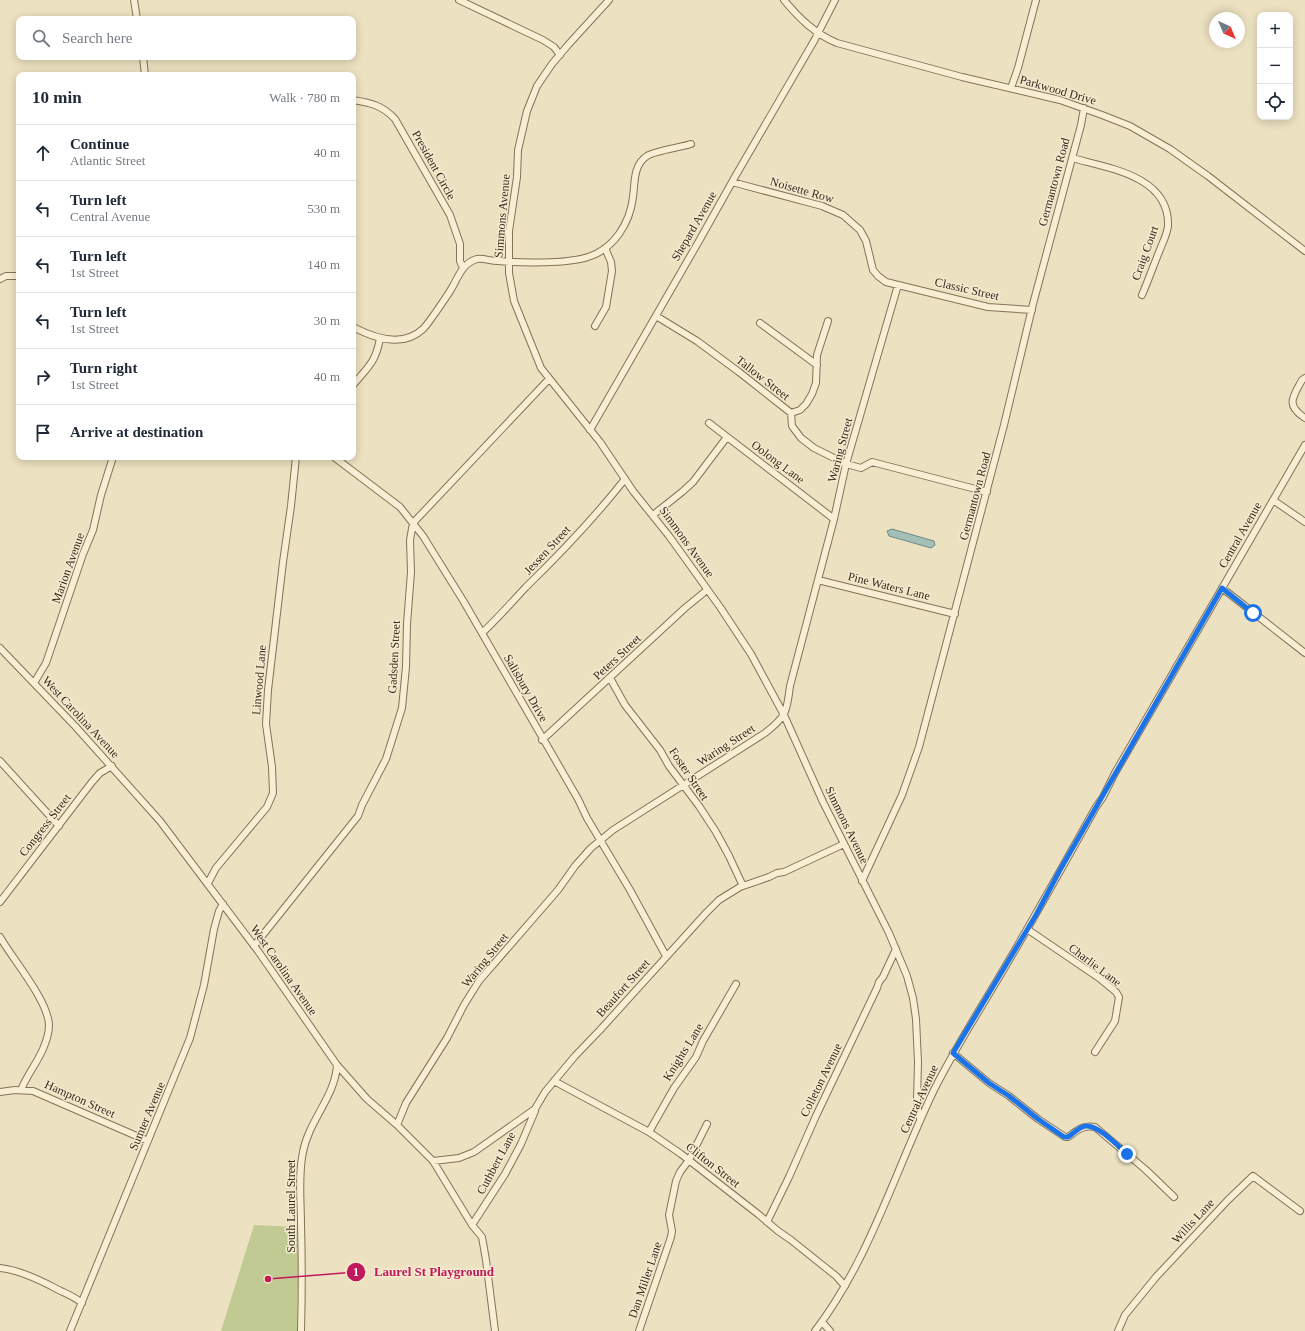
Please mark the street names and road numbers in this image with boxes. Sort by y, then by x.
street label: Parkwood Drive [1018,72,1098,108]
street label: President Circle [409,128,459,202]
street label: Germantown Road [1035,136,1073,228]
street label: Simmons Avenue [491,173,513,259]
street label: Noisette Row [769,174,836,206]
street label: Shepard Avenue [668,189,720,263]
street label: Craig Court [1129,223,1162,282]
street label: Classic Street [933,275,1001,303]
street label: Tallow Street [733,353,793,404]
street label: Waring Street [825,416,855,484]
street label: Oolong Lane [749,437,807,487]
street label: Germantown Road [956,450,994,542]
street label: Central Avenue [1215,499,1265,571]
street label: Simmons Avenue [657,504,717,580]
street label: Jessen Street [521,522,574,577]
street label: Marion Avenue [49,531,87,605]
street label: Pine Waters Lane [846,569,932,603]
street label: Gadsden Street [385,620,403,694]
street label: Peters Street [590,631,644,683]
street label: Linwood Lane [249,644,269,716]
street label: Salisbury Drive [501,652,551,724]
street label: West Carolina Avenue [39,673,123,761]
street label: Waring Street [695,721,758,769]
street label: Foster Street [666,745,712,804]
street label: Simmons Avenue [822,784,872,866]
street label: Congress Street [16,790,74,859]
street label: West Carolina Avenue [248,922,320,1018]
street label: Waring Street [459,929,512,990]
street label: Charlie Lane [1066,941,1124,989]
street label: Beaufort Street [593,956,653,1020]
street label: Knights Lane [660,1021,706,1083]
street label: Colleton Avenue [797,1041,845,1119]
street label: Central Avenue [897,1062,941,1136]
street label: Hampton Street [43,1077,118,1121]
street label: Sumter Avenue [126,1079,168,1153]
street label: Cuthbert Lane [474,1129,518,1197]
street label: Clifton Street [683,1139,743,1191]
street label: South Laurel Street [284,1159,298,1253]
street label: Willis Lane [1169,1196,1217,1246]
street label: Dan Miller Lane [625,1240,665,1320]

